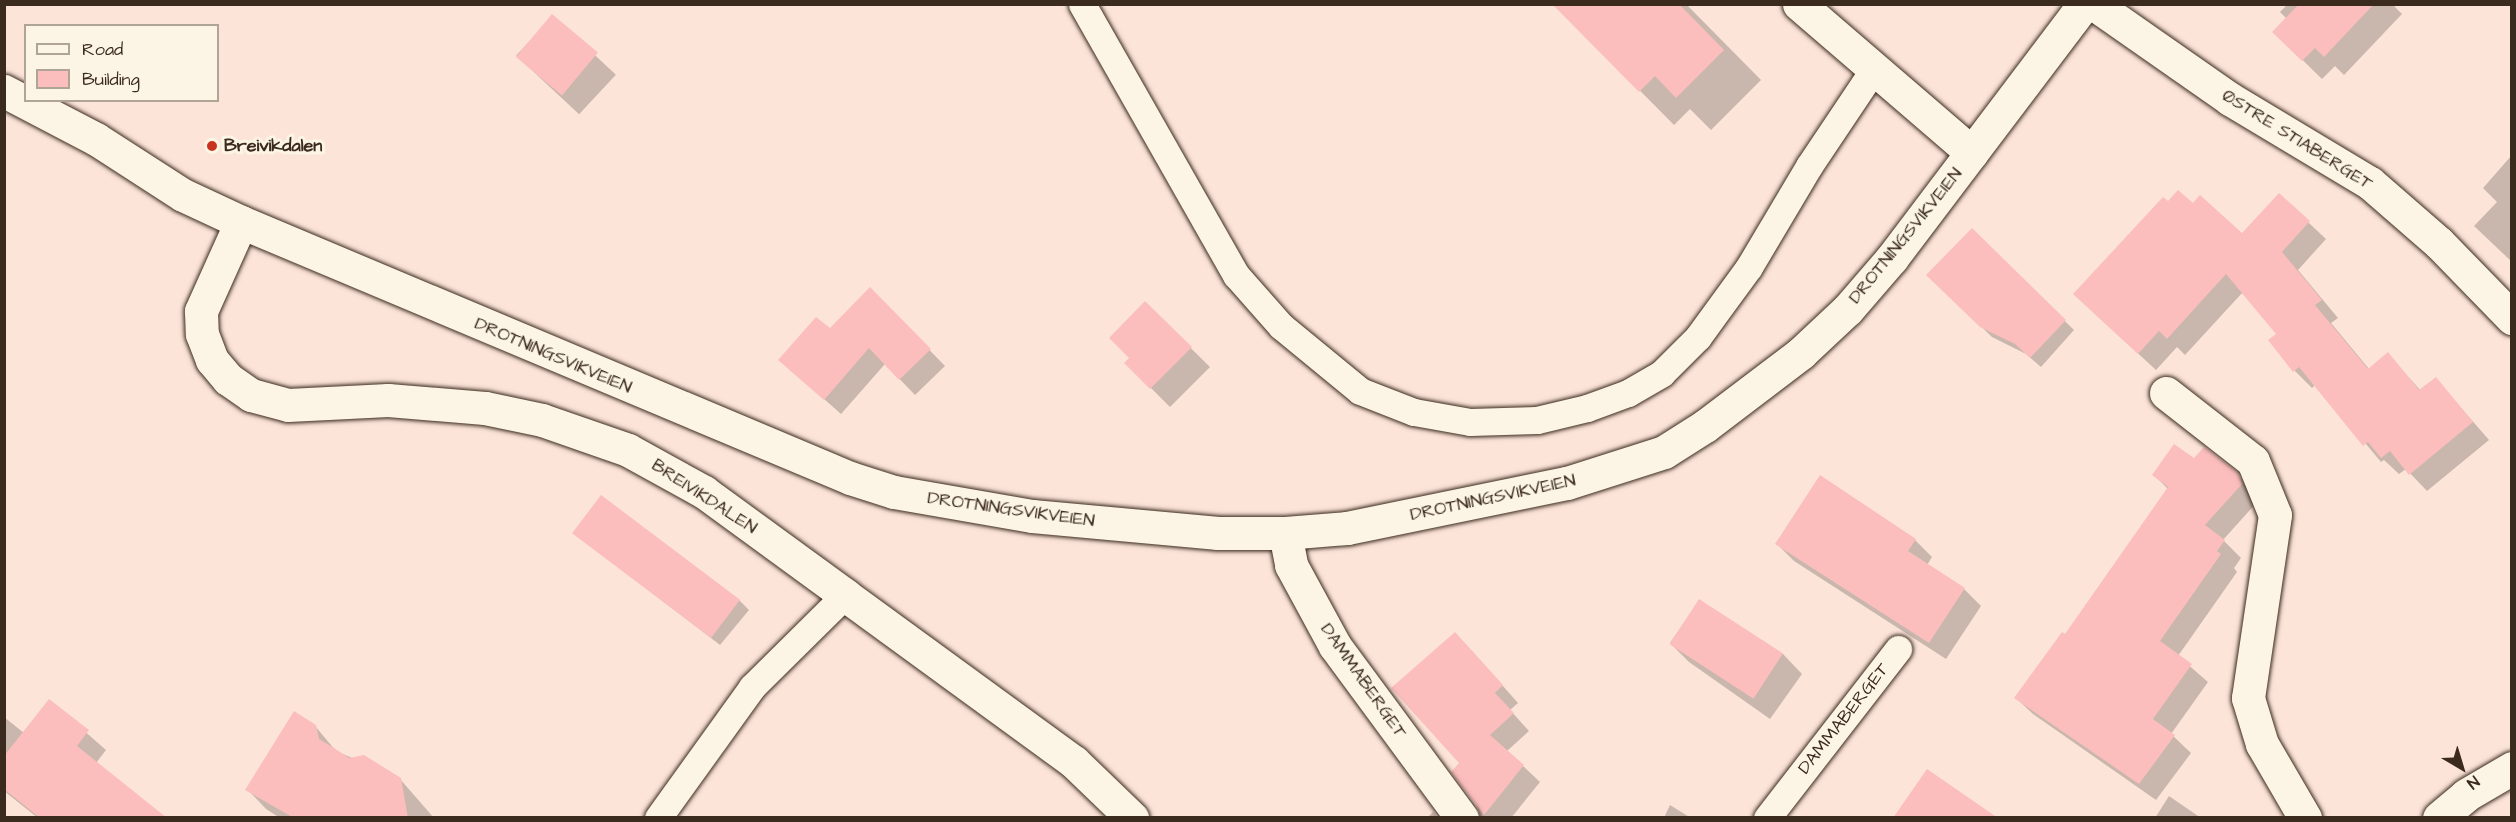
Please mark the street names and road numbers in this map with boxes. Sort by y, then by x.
street label: ØSTRE STIABERGET [2218,85,2376,195]
street label: DROTNINGSVIKVEIEN [1845,164,1967,308]
street label: DROTNINGSVIKVEIEN [471,313,635,399]
street label: BREIVIKDALEN [647,455,761,539]
street label: DROTNINGSVIKVEIEN [1408,470,1578,526]
street label: DROTNINGSVIKVEIEN [926,488,1096,532]
street label: DAMMABERGET [1315,619,1411,743]
street label: DAMMABERGET [1794,659,1894,779]

